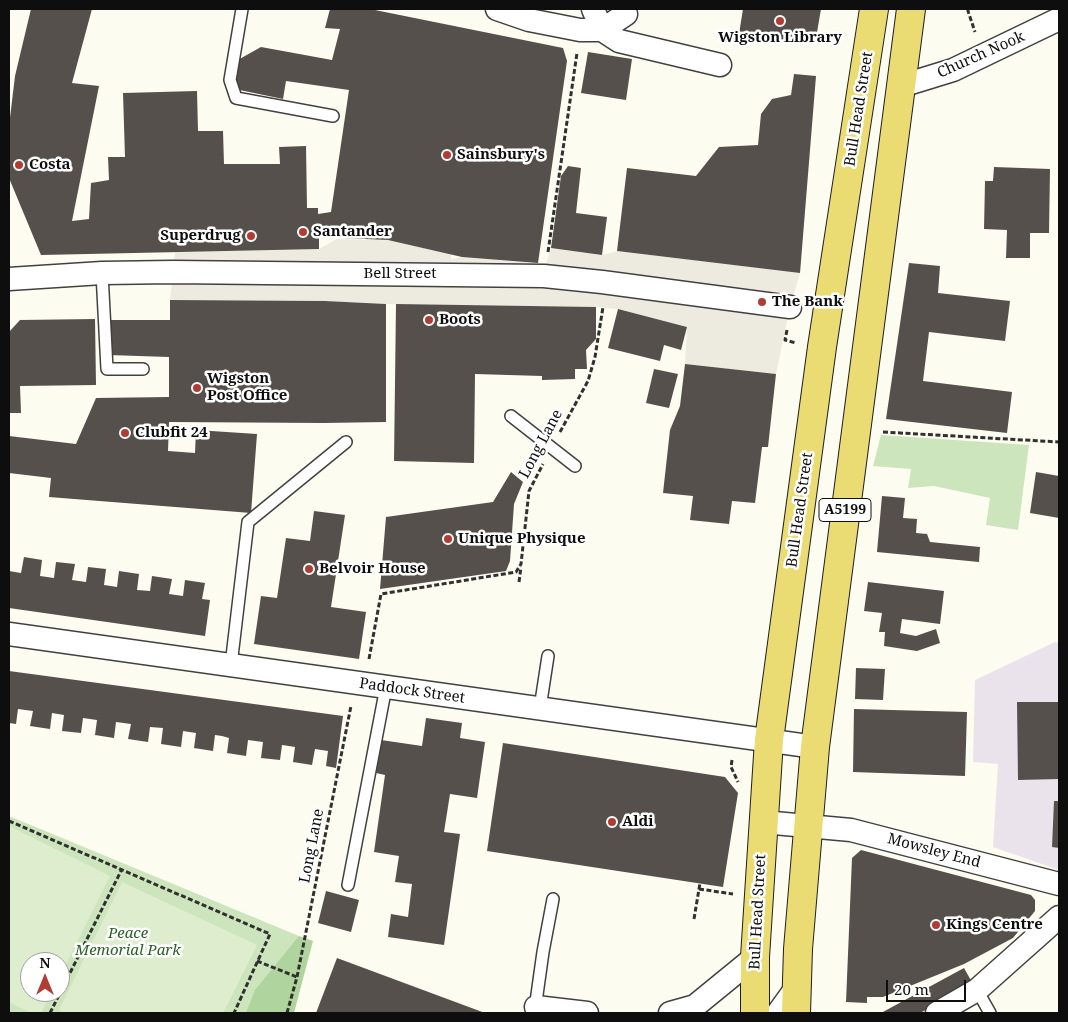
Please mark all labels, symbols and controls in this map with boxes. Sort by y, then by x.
marker: Wigston Library [774,15,786,27]
street label: Church Nook [935,28,1027,82]
place label: Wigston Library [718,29,842,47]
street label: Bull Head Street [841,50,877,168]
place label: Sainsbury's [457,146,545,164]
marker: Sainsbury's [441,149,453,161]
place label: Costa [29,156,71,174]
marker: Costa [13,159,25,171]
place label: Santander [313,223,392,241]
marker: Santander [297,226,309,238]
place label: Superdrug [160,227,241,245]
marker: Superdrug [245,230,257,242]
street label: Bell Street [364,265,436,283]
place label: The Bank [772,293,843,311]
marker: The Bank [756,296,768,308]
place label: Boots [439,311,481,329]
marker: Boots [423,314,435,326]
place label: Wigston Post Office [207,370,287,405]
marker: Wigston Post Office [191,382,203,394]
street label: Long Lane [515,407,567,481]
place label: Clubfit 24 [135,424,208,442]
marker: Clubfit 24 [119,427,131,439]
street label: Bull Head Street [783,451,817,569]
road number: A5199 [819,498,871,522]
place label: Unique Physique [458,530,585,548]
marker: Unique Physique [442,533,454,545]
place label: Belvoir House [319,560,426,578]
marker: Belvoir House [303,563,315,575]
street label: Paddock Street [358,675,466,707]
street label: Long Lane [296,807,328,885]
place label: Aldi [622,813,654,831]
marker: Aldi [606,816,618,828]
street label: Mowsley End [885,830,983,872]
street label: Bull Head Street [746,854,770,970]
place label: Kings Centre [946,916,1043,934]
marker: Kings Centre [930,919,942,931]
park label: Peace Memorial Park [75,925,181,960]
north arrow [20,952,70,1002]
text: N [39,953,51,972]
scale bar [888,970,968,1002]
text: 20 m [894,979,929,999]

